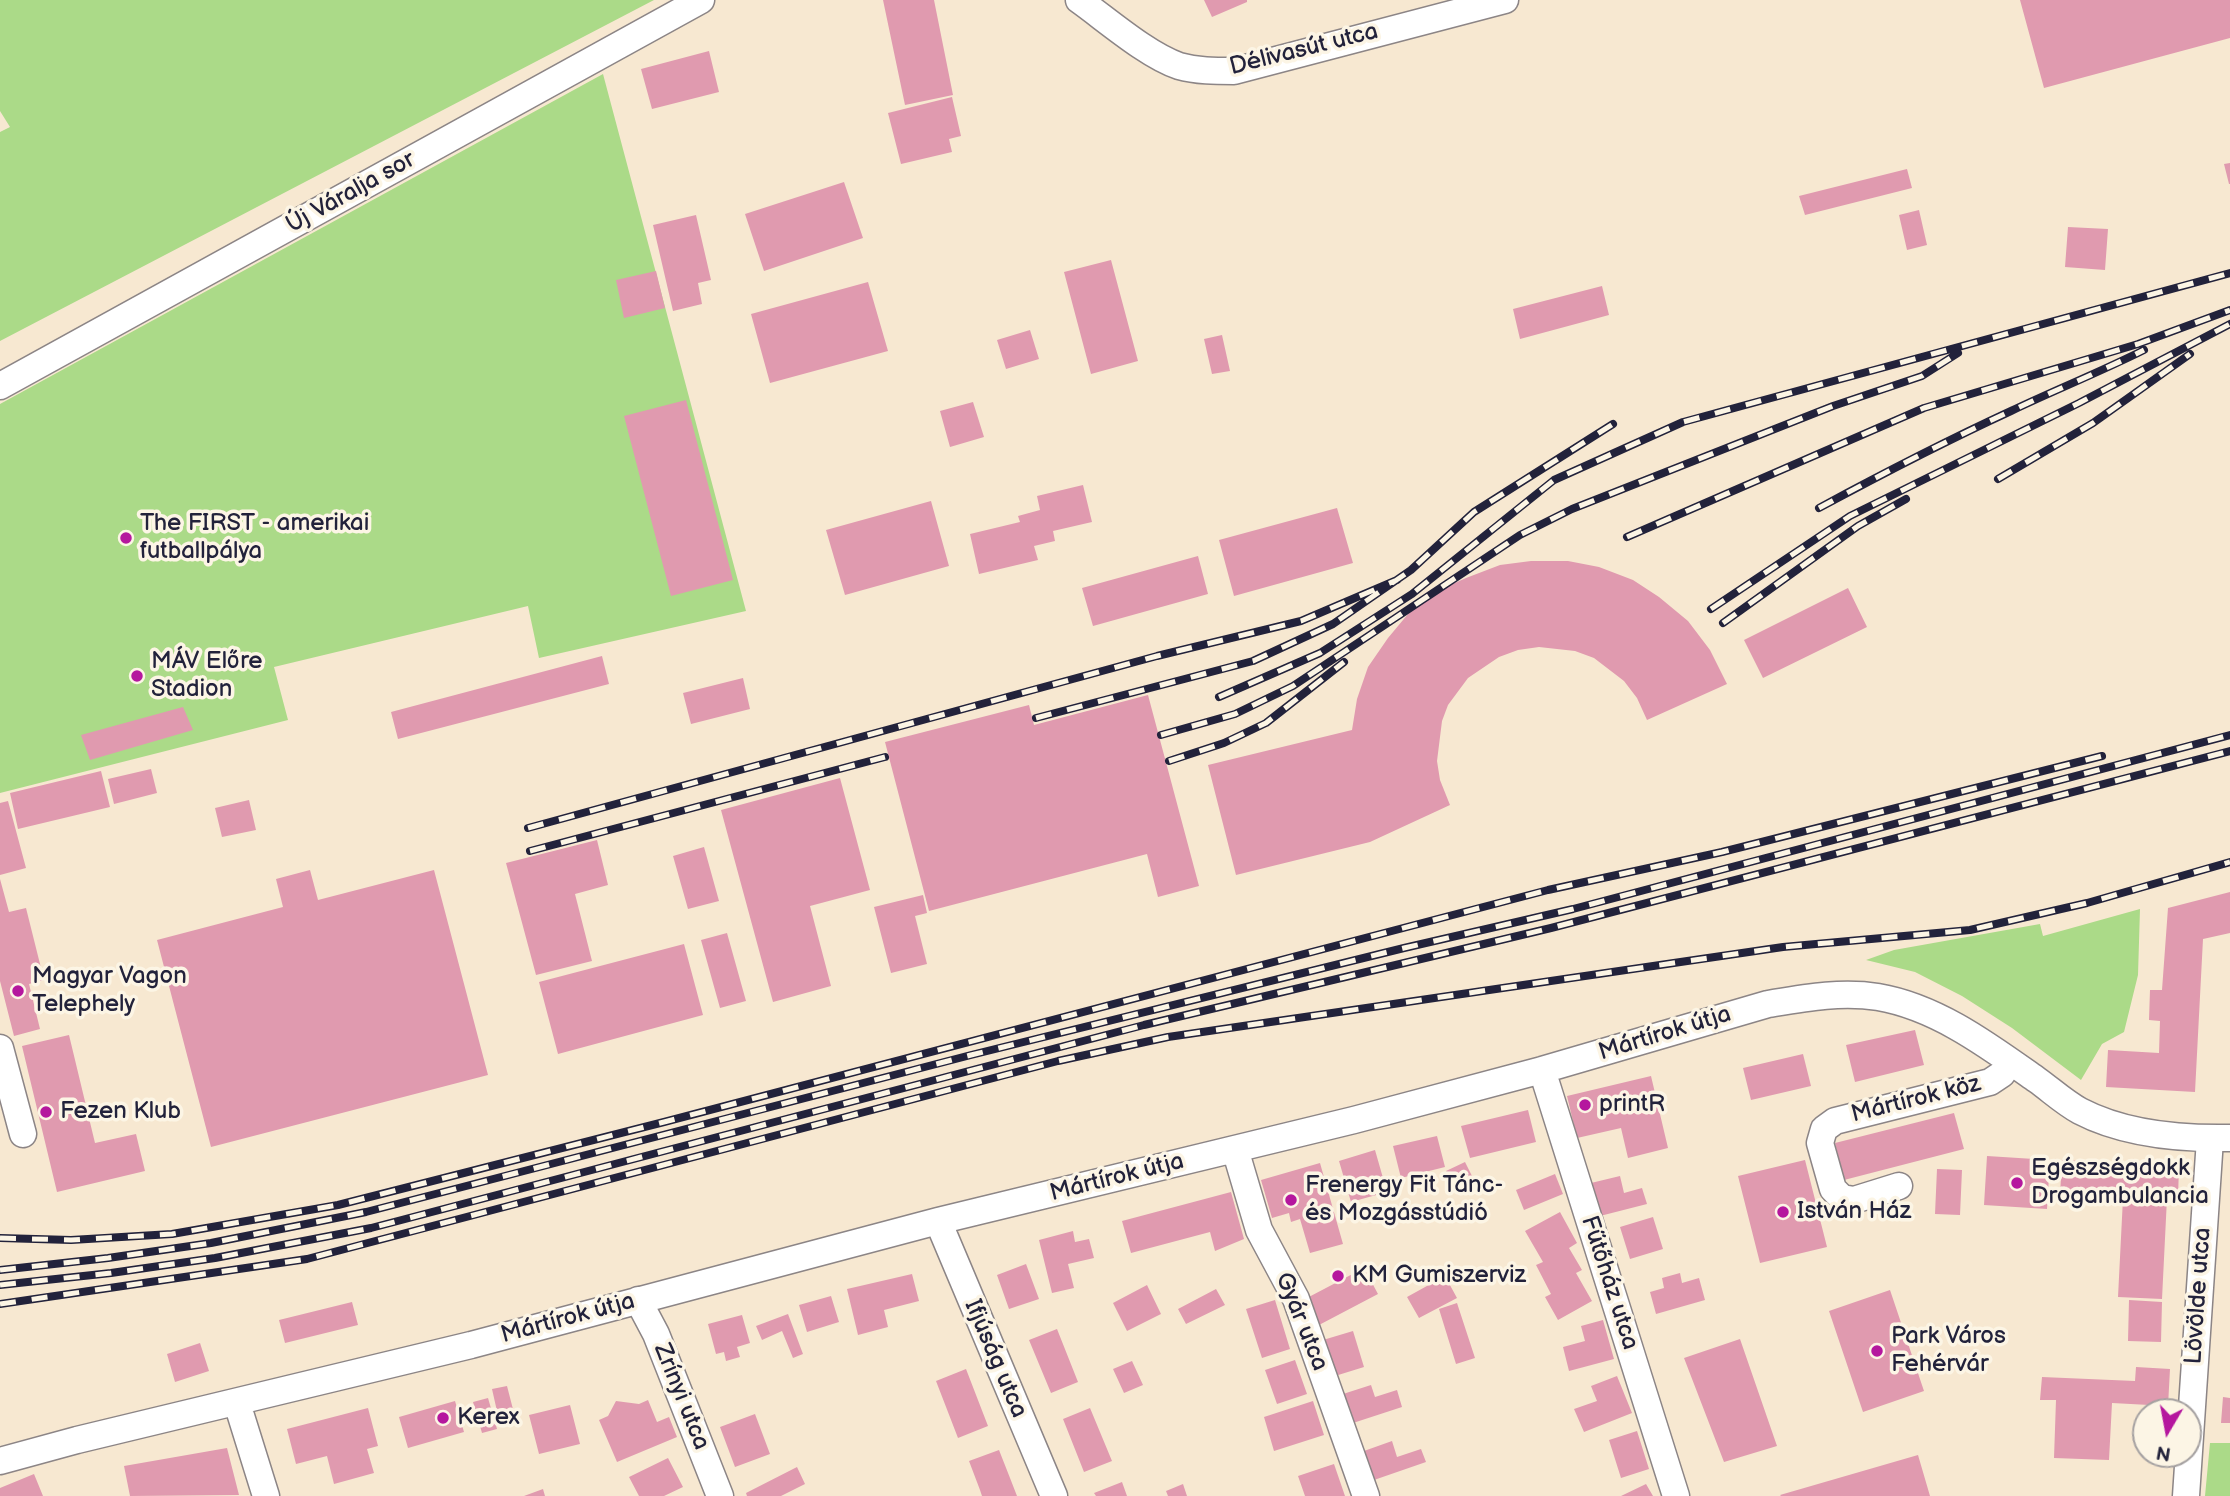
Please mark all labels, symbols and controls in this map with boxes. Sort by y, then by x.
street label: Délivasút utca [1227,18,1381,82]
street label: Új Váralja sor [282,146,420,240]
place label: The FIRST - amerikai futballpálya [140,510,369,566]
marker: The FIRST - amerikai futballpálya [118,530,134,546]
place label: MÁV Előre Stadion [151,648,263,704]
marker: MÁV Előre Stadion [129,668,145,684]
place label: Magyar Vagon Telephely [32,963,187,1019]
marker: Magyar Vagon Telephely [10,983,26,999]
street label: Mártírok útja [1595,1000,1735,1068]
street label: Mártírok köz [1848,1070,1984,1130]
place label: printR [1599,1091,1665,1119]
marker: printR [1577,1097,1593,1113]
place label: Fezen Klub [60,1098,181,1126]
marker: Fezen Klub [38,1104,54,1120]
street label: Mártírok útja [1047,1147,1187,1209]
place label: Egészségdokk Drogambulancia [2031,1155,2209,1211]
place label: Frenergy Fit Tánc- és Mozgásstúdió [1305,1172,1503,1228]
marker: Egészségdokk Drogambulancia [2009,1175,2025,1191]
marker: Frenergy Fit Tánc- és Mozgásstúdió [1283,1192,1299,1208]
place label: István Ház [1797,1198,1911,1226]
marker: István Ház [1775,1204,1791,1220]
street label: Fűtőház utca [1574,1212,1644,1354]
street label: Lövölde utca [2180,1227,2218,1365]
place label: KM Gumiszerviz [1352,1262,1526,1290]
marker: KM Gumiszerviz [1330,1268,1346,1284]
street label: Gyár utca [1268,1269,1334,1375]
street label: Mártírok útja [498,1287,638,1351]
street label: Ifjúság utca [957,1296,1033,1422]
place label: Park Város Fehérvár [1891,1323,2006,1379]
street label: Zrínyi utca [647,1340,715,1454]
marker: Park Város Fehérvár [1869,1343,1885,1359]
north arrow [2132,1398,2202,1468]
place label: Kerex [457,1404,520,1432]
marker: Kerex [435,1410,451,1426]
text: N [2155,1440,2173,1465]

